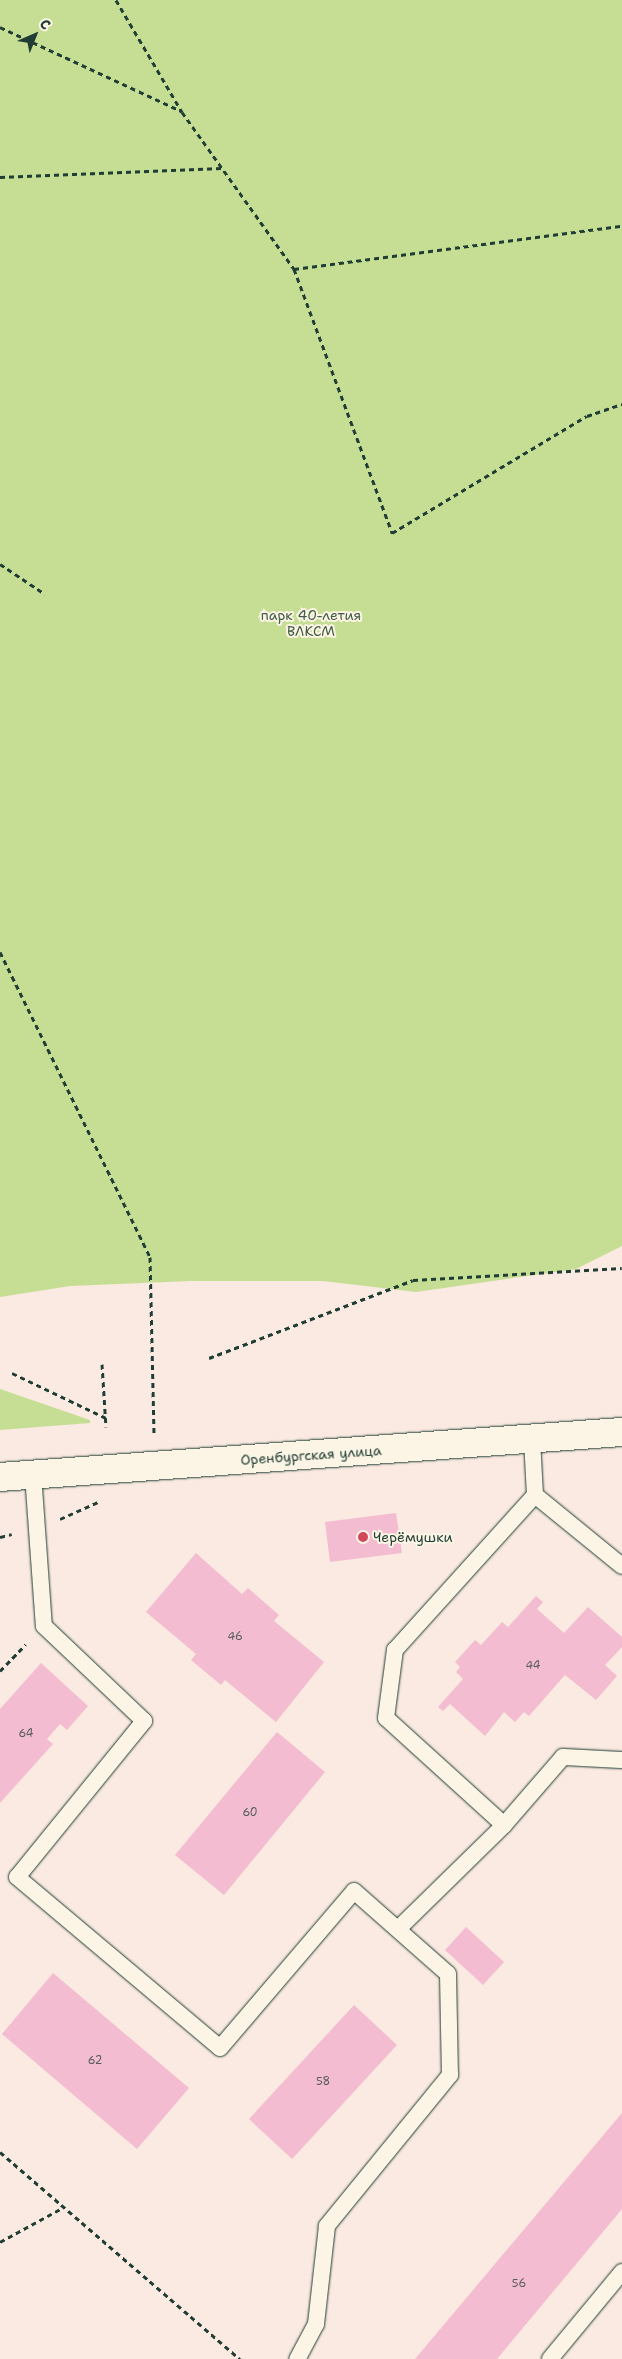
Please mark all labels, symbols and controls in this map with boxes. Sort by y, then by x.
north arrow [10,10,60,60]
text: С [36,15,55,34]
park label: парк 40-летия ВЛКСМ [261,607,361,640]
street label: Оренбургская улица [240,1442,382,1468]
place label: Черёмушки [373,1529,453,1545]
marker: Черёмушки [357,1531,369,1543]
house number: 46 [227,1630,243,1644]
house number: 44 [525,1659,541,1673]
house number: 64 [18,1727,34,1741]
house number: 60 [242,1806,258,1820]
house number: 62 [88,2054,102,2068]
house number: 58 [316,2075,330,2089]
house number: 56 [512,2277,526,2291]

